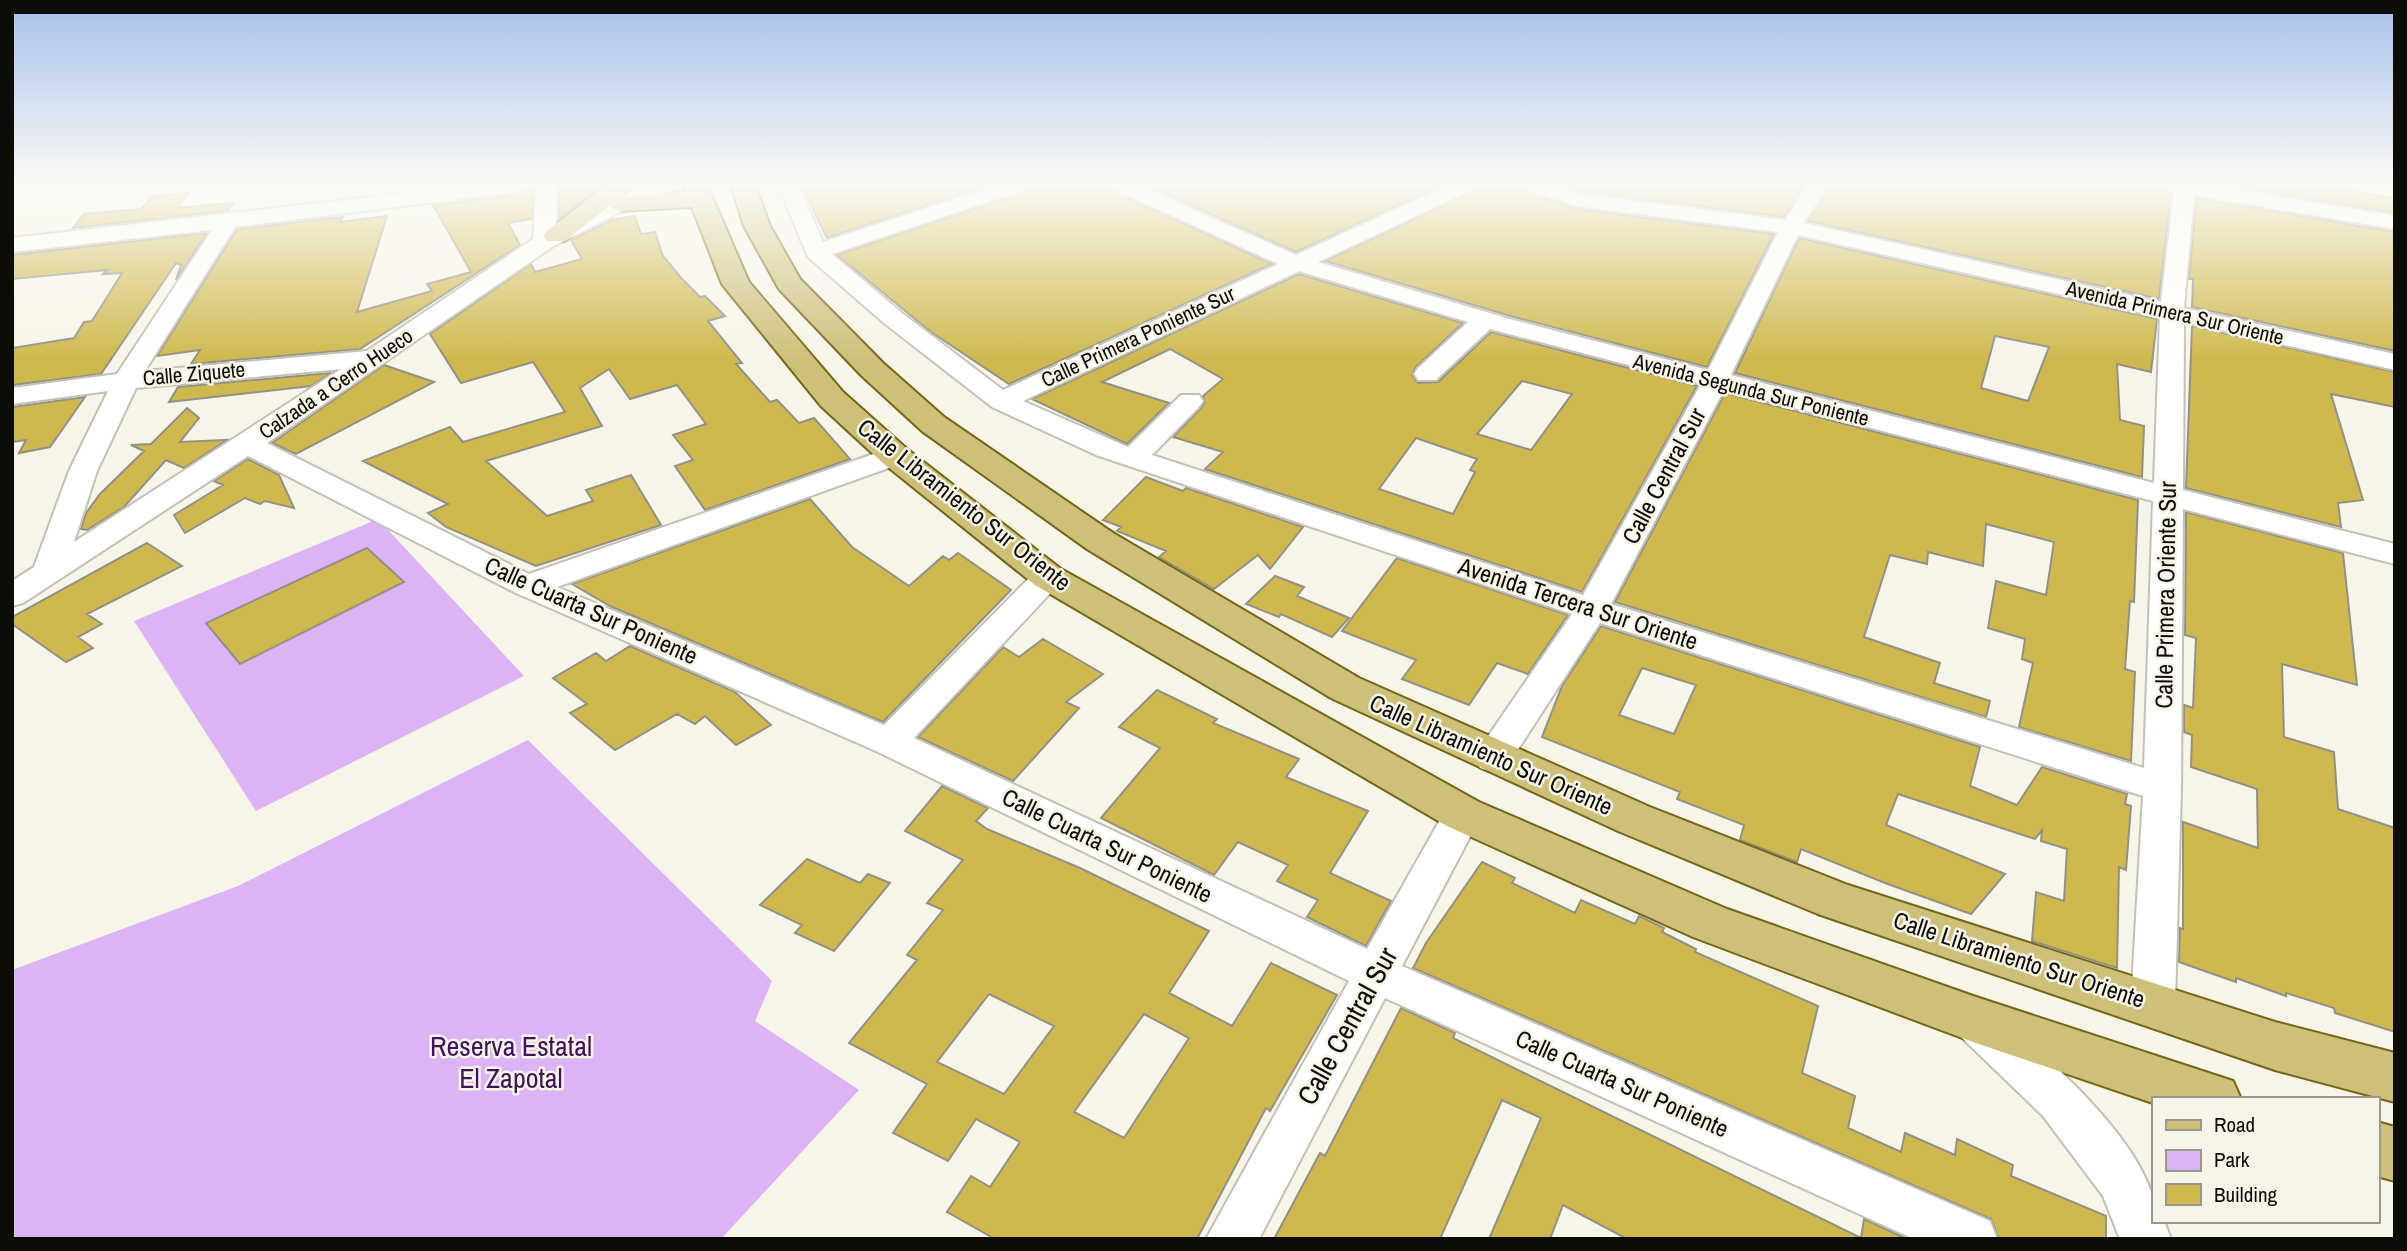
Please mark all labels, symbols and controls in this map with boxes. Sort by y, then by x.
street label: Avenida Primera Sur Oriente [2062,273,2287,352]
street label: Calle Primera Poniente Sur [1036,279,1240,394]
street label: Calzada a Cerro Hueco [253,321,418,446]
street label: Avenida Segunda Sur Poniente [1629,346,1872,433]
street label: Calle Ziquete [142,355,246,392]
street label: Calle Central Sur [1614,401,1713,549]
street label: Calle Libramiento Sur Oriente [851,411,1078,598]
street label: Calle Primera Oriente Sur [2147,481,2183,709]
street label: Calle Cuarta Sur Poniente [480,549,703,671]
street label: Avenida Tercera Sur Oriente [1454,549,1702,657]
street label: Calle Libramiento Sur Oriente [1365,686,1618,822]
street label: Calle Cuarta Sur Poniente [997,780,1218,910]
street label: Calle Libramiento Sur Oriente [1890,903,2149,1015]
street label: Calle Central Sur [1288,940,1406,1112]
street label: Calle Cuarta Sur Poniente [1511,1022,1734,1144]
park label: Reserva Estatal El Zapotal [430,1027,592,1097]
legend [2152,1097,2379,1223]
text: Road [2214,1110,2255,1139]
text: Park [2214,1145,2250,1174]
text: Building [2214,1180,2278,1209]

